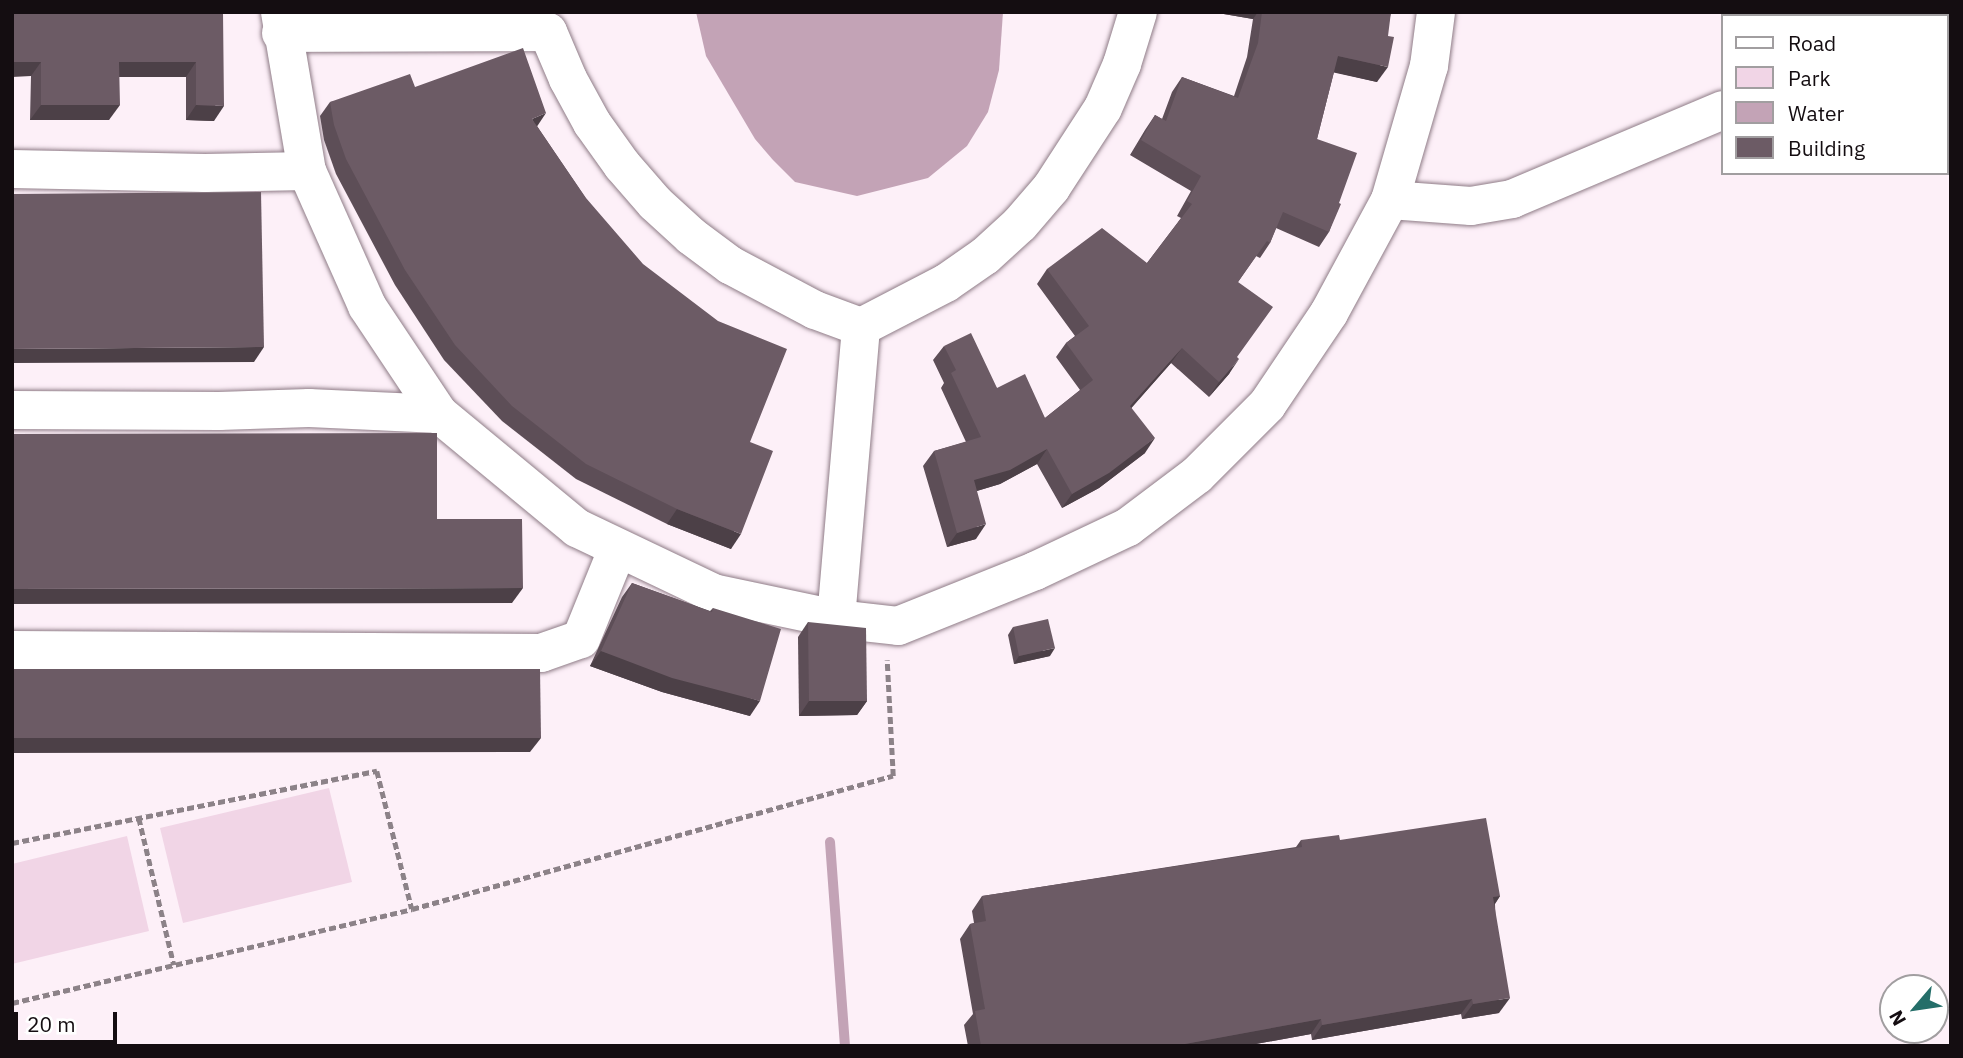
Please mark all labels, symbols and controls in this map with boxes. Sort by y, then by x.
legend [1722,14,1949,175]
text: Road [1788,29,1836,57]
text: Park [1788,64,1831,92]
text: Water [1788,99,1844,127]
text: Building [1788,134,1865,162]
north arrow [1879,974,1949,1044]
scale bar [18,998,121,1042]
text: N [1884,1006,1911,1030]
text: 20 m [27,1010,76,1038]

